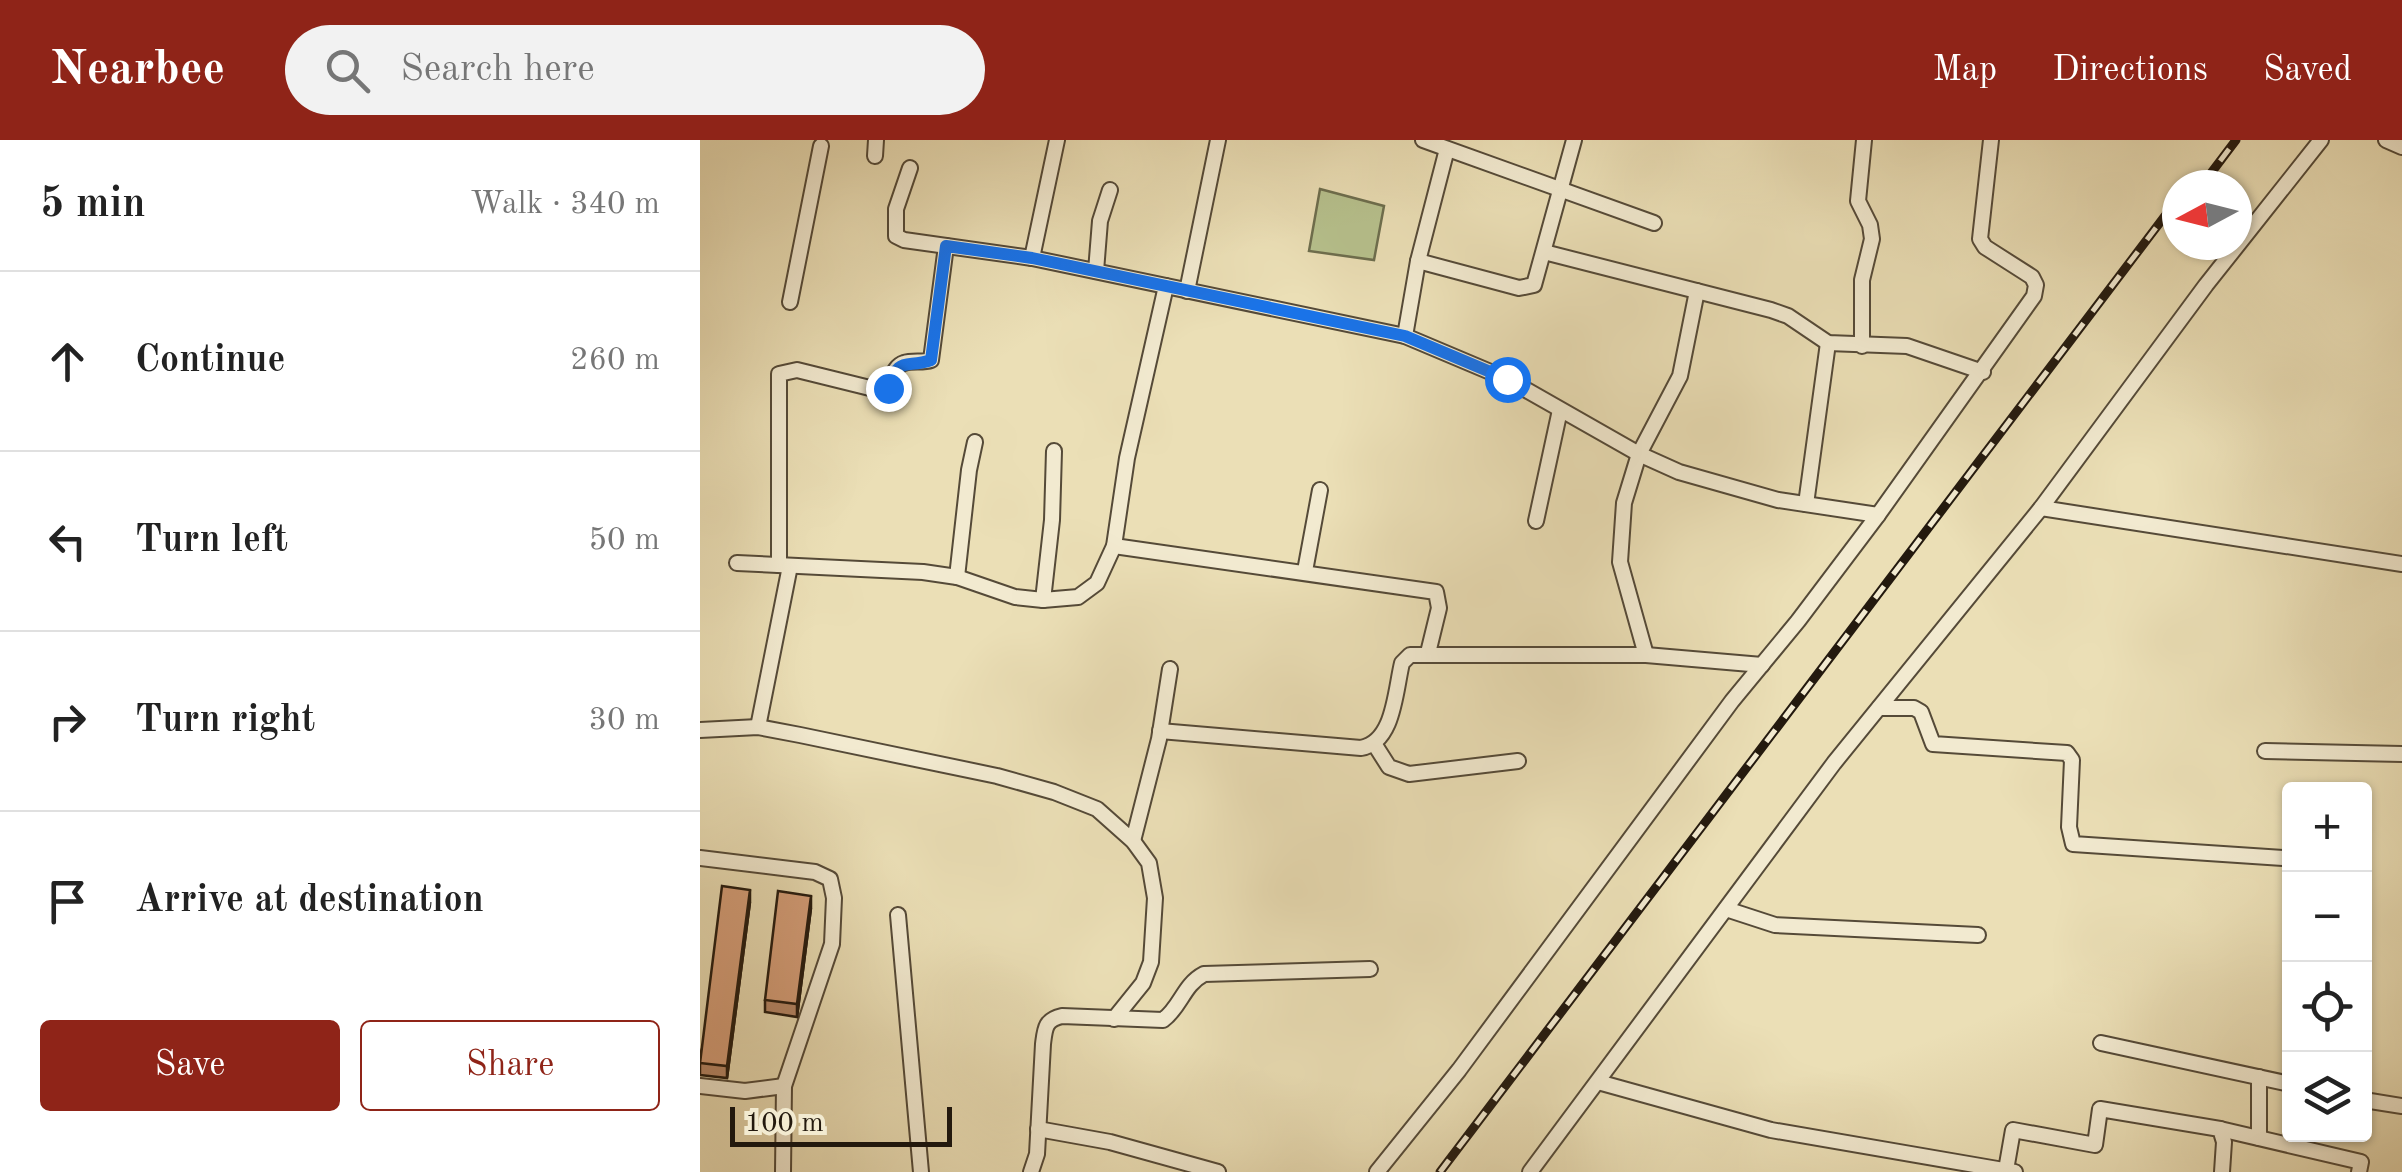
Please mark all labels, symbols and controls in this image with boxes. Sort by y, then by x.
search box [285,25,985,115]
icon: search [320,43,375,98]
text: Nearbee [50,46,225,94]
text: Search here [400,51,595,89]
text: Map [1932,53,1997,88]
text: Directions [2052,53,2208,88]
text: Saved [2263,53,2352,88]
north arrow [2162,170,2252,260]
text: 5 min [40,184,146,226]
text: Walk · 340 m [470,189,660,221]
icon: ahead [40,334,95,389]
text: Continue [135,342,285,380]
text: 260 m [570,345,660,377]
route start [1485,357,1531,403]
route end [866,366,912,412]
icon: left [40,514,95,569]
text: Turn left [135,522,288,560]
text: 50 m [589,525,660,557]
icon: right [40,694,95,749]
text: Turn right [135,702,315,740]
text: 30 m [589,705,660,737]
map controls [2282,782,2372,1142]
button: + [2282,782,2372,872]
button: − [2282,872,2372,962]
icon: arrive [40,874,95,929]
text: Arrive at destination [135,882,484,920]
button: locate [2282,962,2372,1052]
button: Save [40,1020,340,1111]
button: Share [360,1020,660,1111]
button: layers [2282,1052,2372,1142]
scale bar [730,1102,952,1146]
text: 100 m [745,1110,824,1138]

